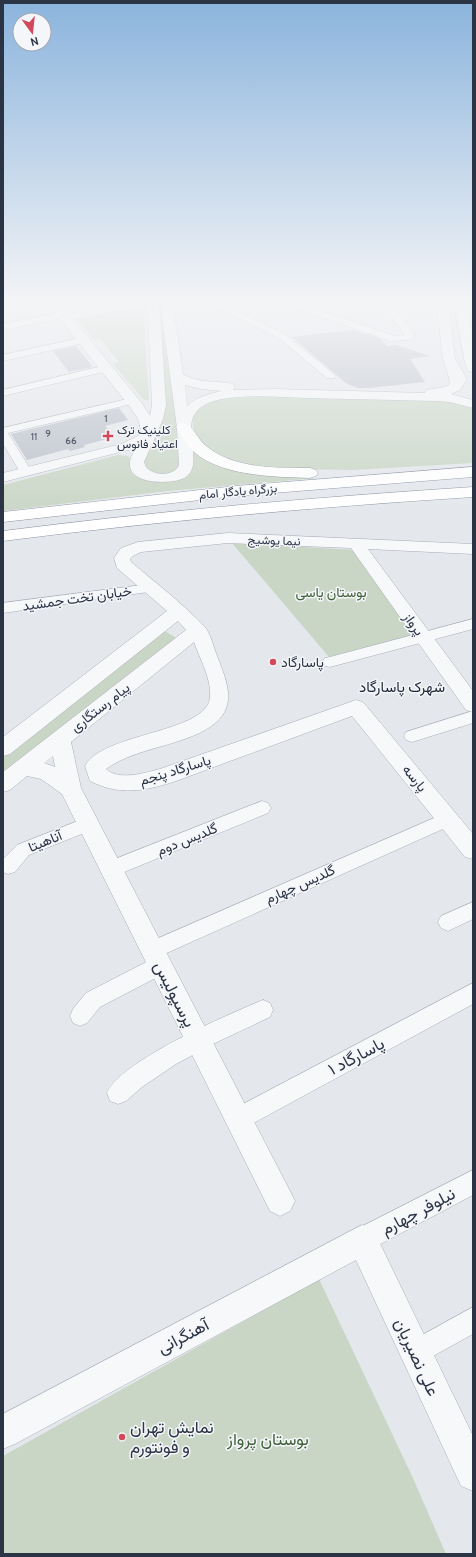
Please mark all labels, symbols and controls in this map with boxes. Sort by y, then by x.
north arrow [12,12,52,52]
text: N [29,34,40,49]
house number: 1 [104,412,108,425]
place label: کلینیک ترک اعتیاد فانوس [117,422,178,452]
house number: 9 [45,427,51,440]
house number: 11 [31,430,37,443]
marker: کلینیک ترک اعتیاد فانوس [102,430,114,442]
house number: 66 [65,434,77,447]
street label: بزرگراه یادگار امام [198,480,278,503]
street label: نیما یوشیج [247,532,301,550]
street label: خیابان تخت جمشید [21,581,133,615]
park label: بوستان یاسی [295,583,367,601]
street label: پرواز [398,608,429,640]
place label: پاسارگاد [281,653,324,672]
marker: پاسارگاد [268,657,278,667]
street label: پیام رستگاری [67,678,134,737]
district label: شهرک پاسارگاد [359,678,445,697]
street label: پاسارگاد پنجم [137,751,213,790]
street label: پارسه [398,761,431,796]
street label: گلدیس دوم [154,819,220,859]
street label: آناهیتا [26,825,66,856]
street label: گلدیس چهارم [262,861,338,908]
street label: پرسپولیس [148,958,200,1031]
street label: پاسارگاد ۱ [325,1033,388,1081]
street label: نیلوفر چهارم [378,1183,460,1241]
street label: آهنگرانی [154,1313,214,1359]
street label: علی نصیریان [389,1315,444,1399]
place label: نمایش تهران و فونتورم [130,1417,214,1458]
park label: بوستان پرواز [226,1429,309,1451]
marker: نمایش تهران و فونتورم [117,1432,127,1442]

